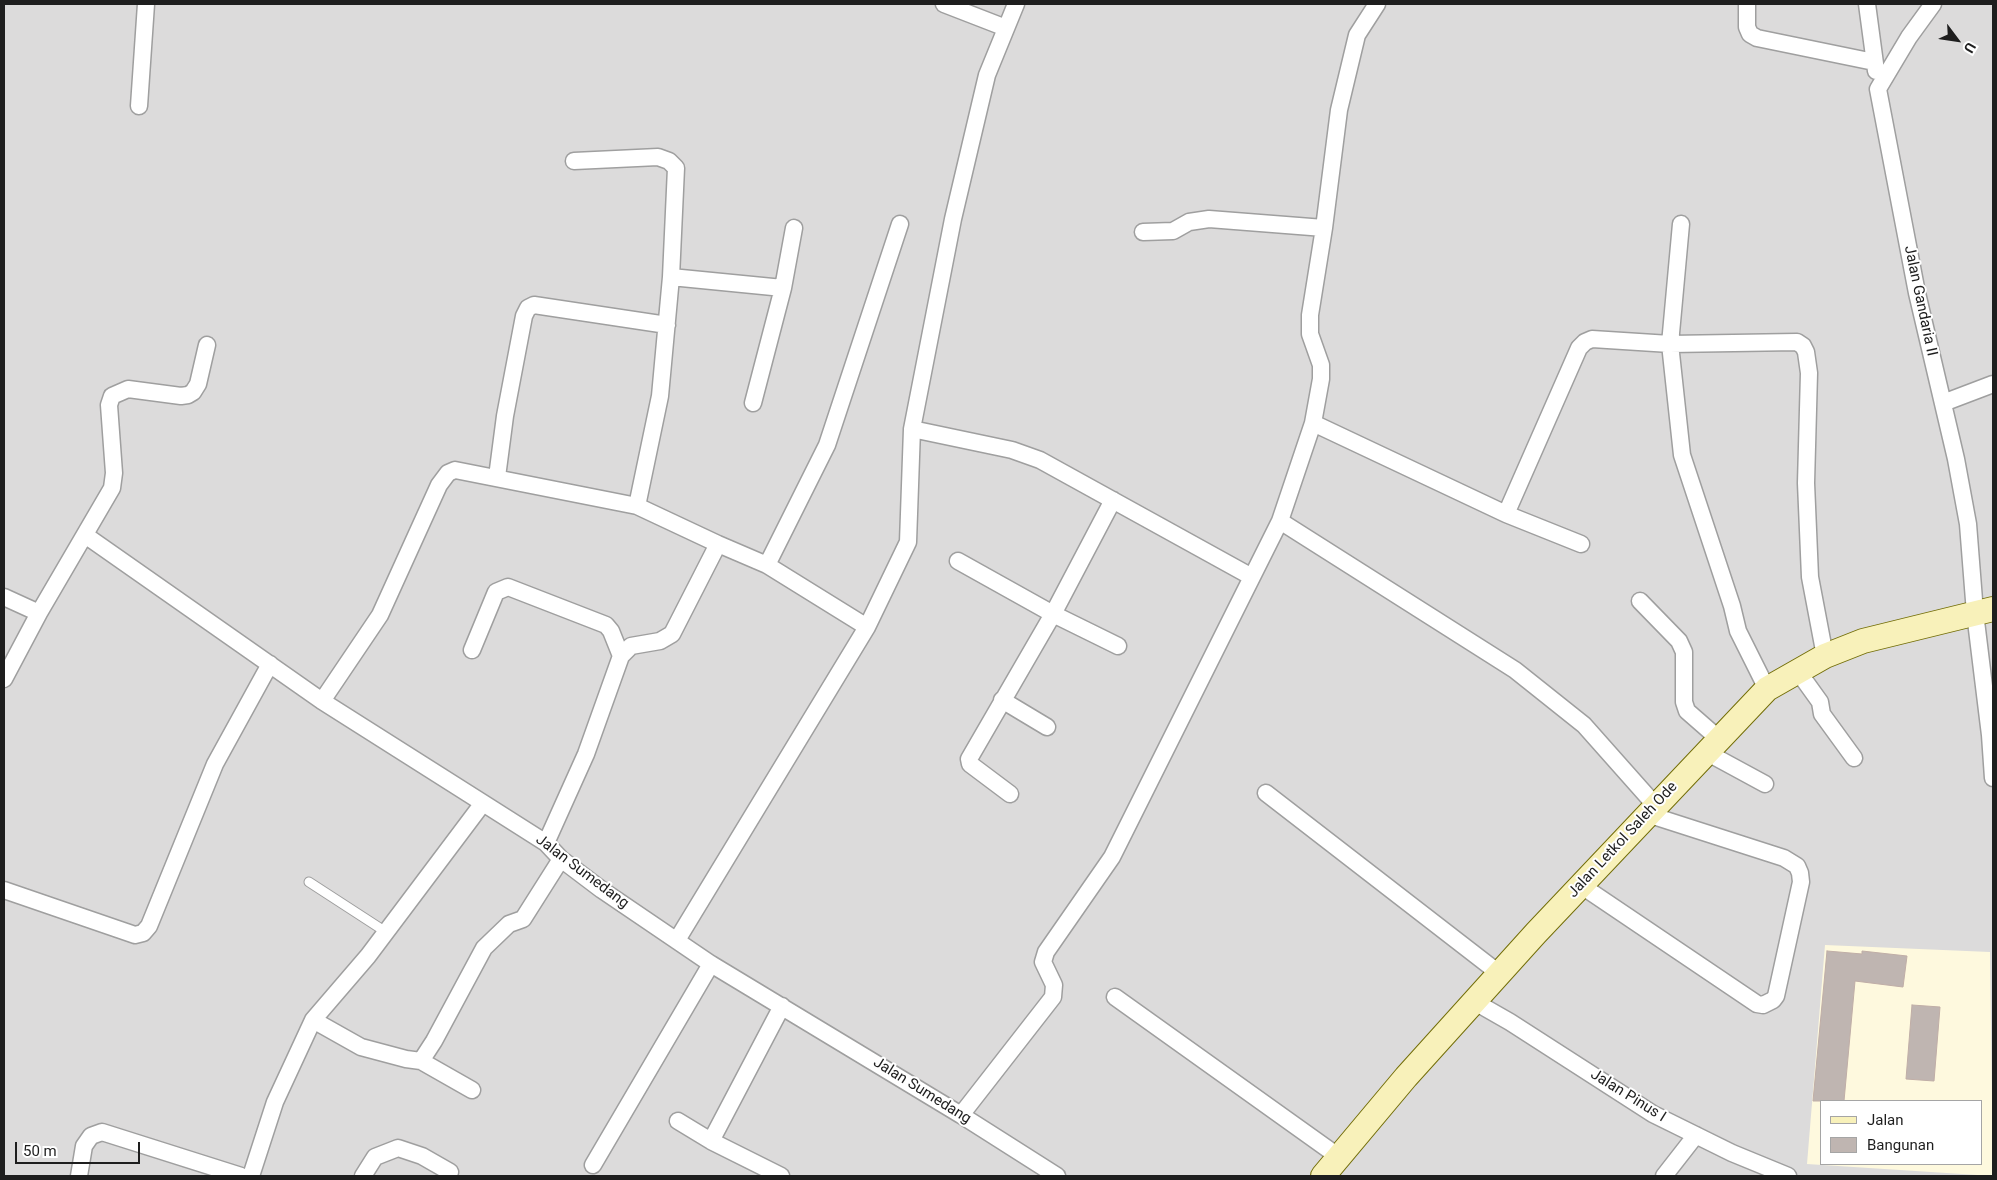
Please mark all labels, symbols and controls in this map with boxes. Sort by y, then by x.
north arrow [1932,15,1982,65]
text: U [1961,40,1979,56]
street label: Jalan Gandaria II [1900,244,1940,358]
street label: Jalan Letkol Saleh Ode [1565,778,1681,902]
street label: Jalan Sumedang [532,831,632,913]
street label: Jalan Sumedang [870,1054,974,1128]
street label: Jalan Pinus I [1587,1066,1669,1126]
legend [1820,1100,1982,1165]
text: Jalan [1867,1111,1904,1129]
scale bar [18,1132,142,1164]
text: Bangunan [1867,1136,1934,1154]
text: 50 m [23,1142,57,1160]

